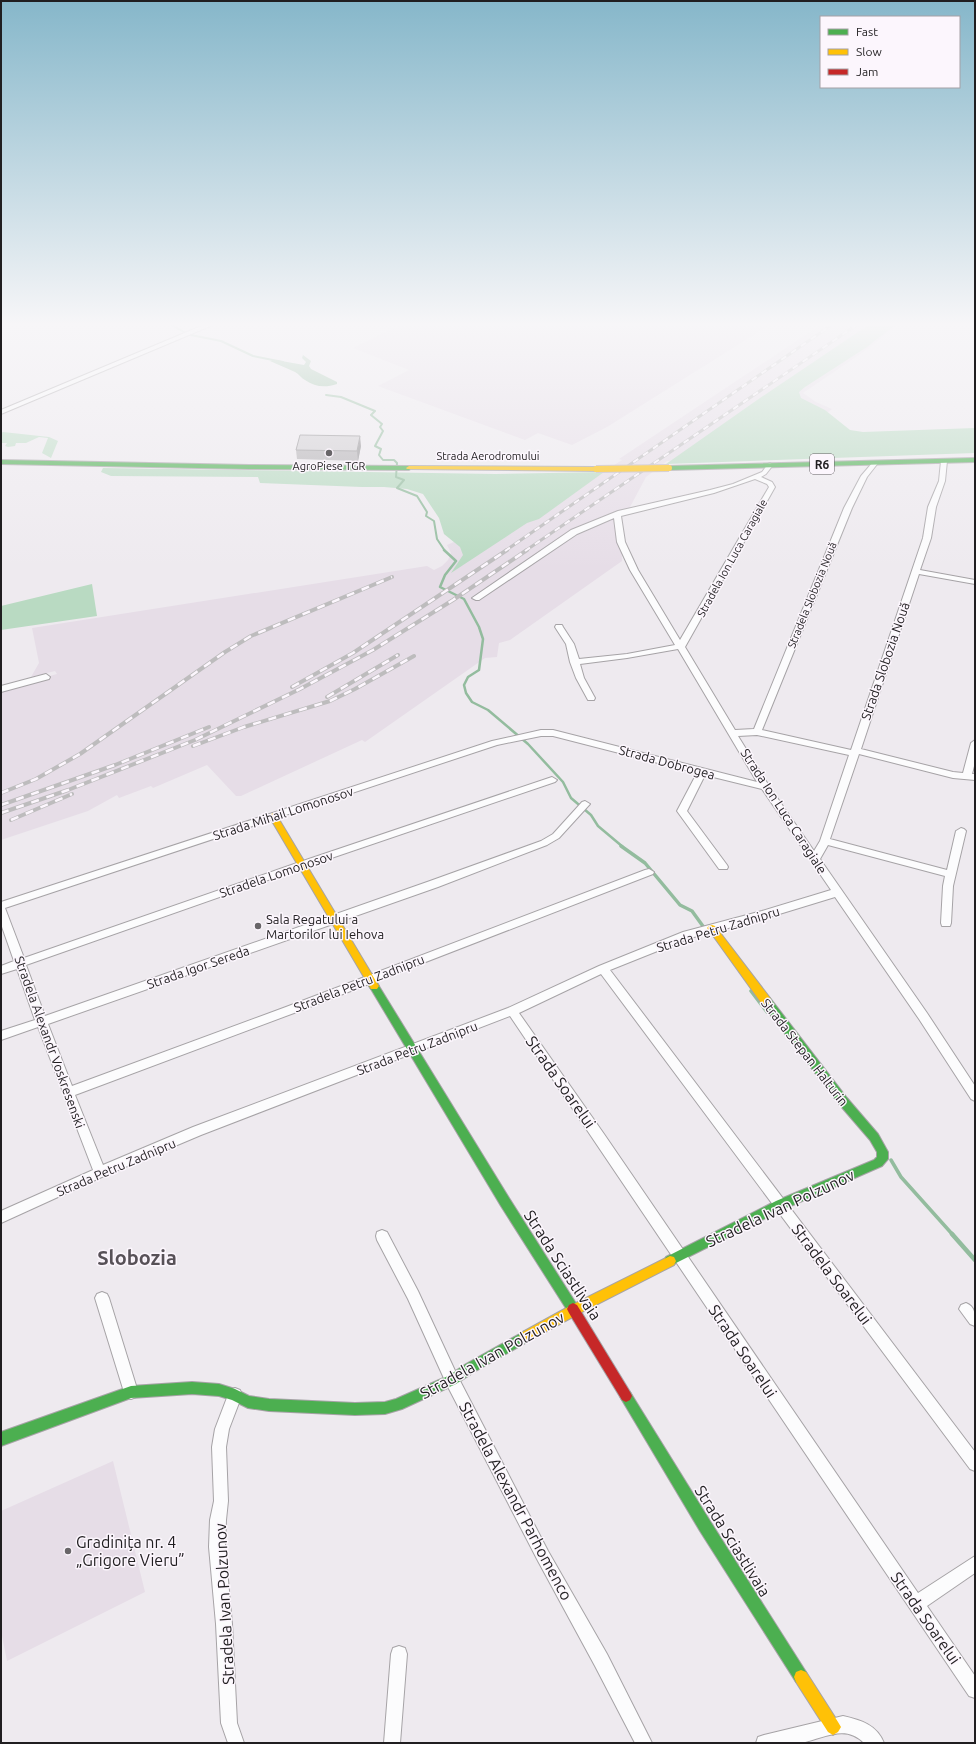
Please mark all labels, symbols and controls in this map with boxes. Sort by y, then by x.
legend [820,16,960,88]
text: Fast [856,25,878,38]
text: Slow [856,45,882,58]
text: Jam [856,65,878,78]
marker: AgroPiese TGR [324,448,334,458]
street label: Strada Aerodromului [437,450,539,462]
road number: R6 [810,454,834,474]
place label: AgroPiese TGR [293,460,366,472]
street label: Stradela Ion Luca Caragiale [695,497,769,619]
street label: Stradela Slobozia Nouă [785,540,839,650]
street label: Strada Slobozia Nouă [858,600,912,722]
street label: Strada Dobrogea [617,742,717,782]
street label: Strada Ion Luca Caragiale [738,746,830,876]
street label: Strada Mihail Lomonosov [211,784,355,842]
street label: Stradela Lomonosov [217,848,335,900]
street label: Strada Petru Zadnipru [655,904,781,954]
place label: Sala Regatului a Martorilor lui Iehova [266,912,384,941]
marker: Sala Regatului a Martorilor lui Iehova [253,921,263,931]
street label: Strada Igor Sereda [145,943,251,991]
street label: Stradela Petru Zadnipru [292,952,426,1014]
street label: Stradela Alexandr Voskresenski [12,954,88,1130]
street label: Strada Stepan Halturin [759,996,851,1108]
street label: Strada Petru Zadnipru [355,1019,479,1077]
street label: Strada Soarelui [523,1032,599,1132]
street label: Strada Petru Zadnipru [54,1136,178,1198]
street label: Stradela Ivan Polzunov [703,1166,857,1250]
street label: Strada Sciastlivaia [521,1207,605,1323]
street label: Stradela Soarelui [788,1220,876,1328]
district label: Slobozia [97,1246,177,1269]
street label: Strada Soarelui [705,1301,781,1401]
street label: Stradela Ivan Polzunov [417,1308,567,1402]
street label: Stradela Alexandr Parhomenco [456,1399,576,1603]
street label: Strada Sciastlivaia [692,1482,774,1600]
street label: Stradela Ivan Polzunov [211,1522,237,1685]
place label: Gradinița nr. 4 „Grigore Vieru” [76,1533,185,1569]
marker: Gradinița nr. 4 „Grigore Vieru” [63,1546,73,1556]
street label: Strada Soarelui [888,1568,964,1668]

